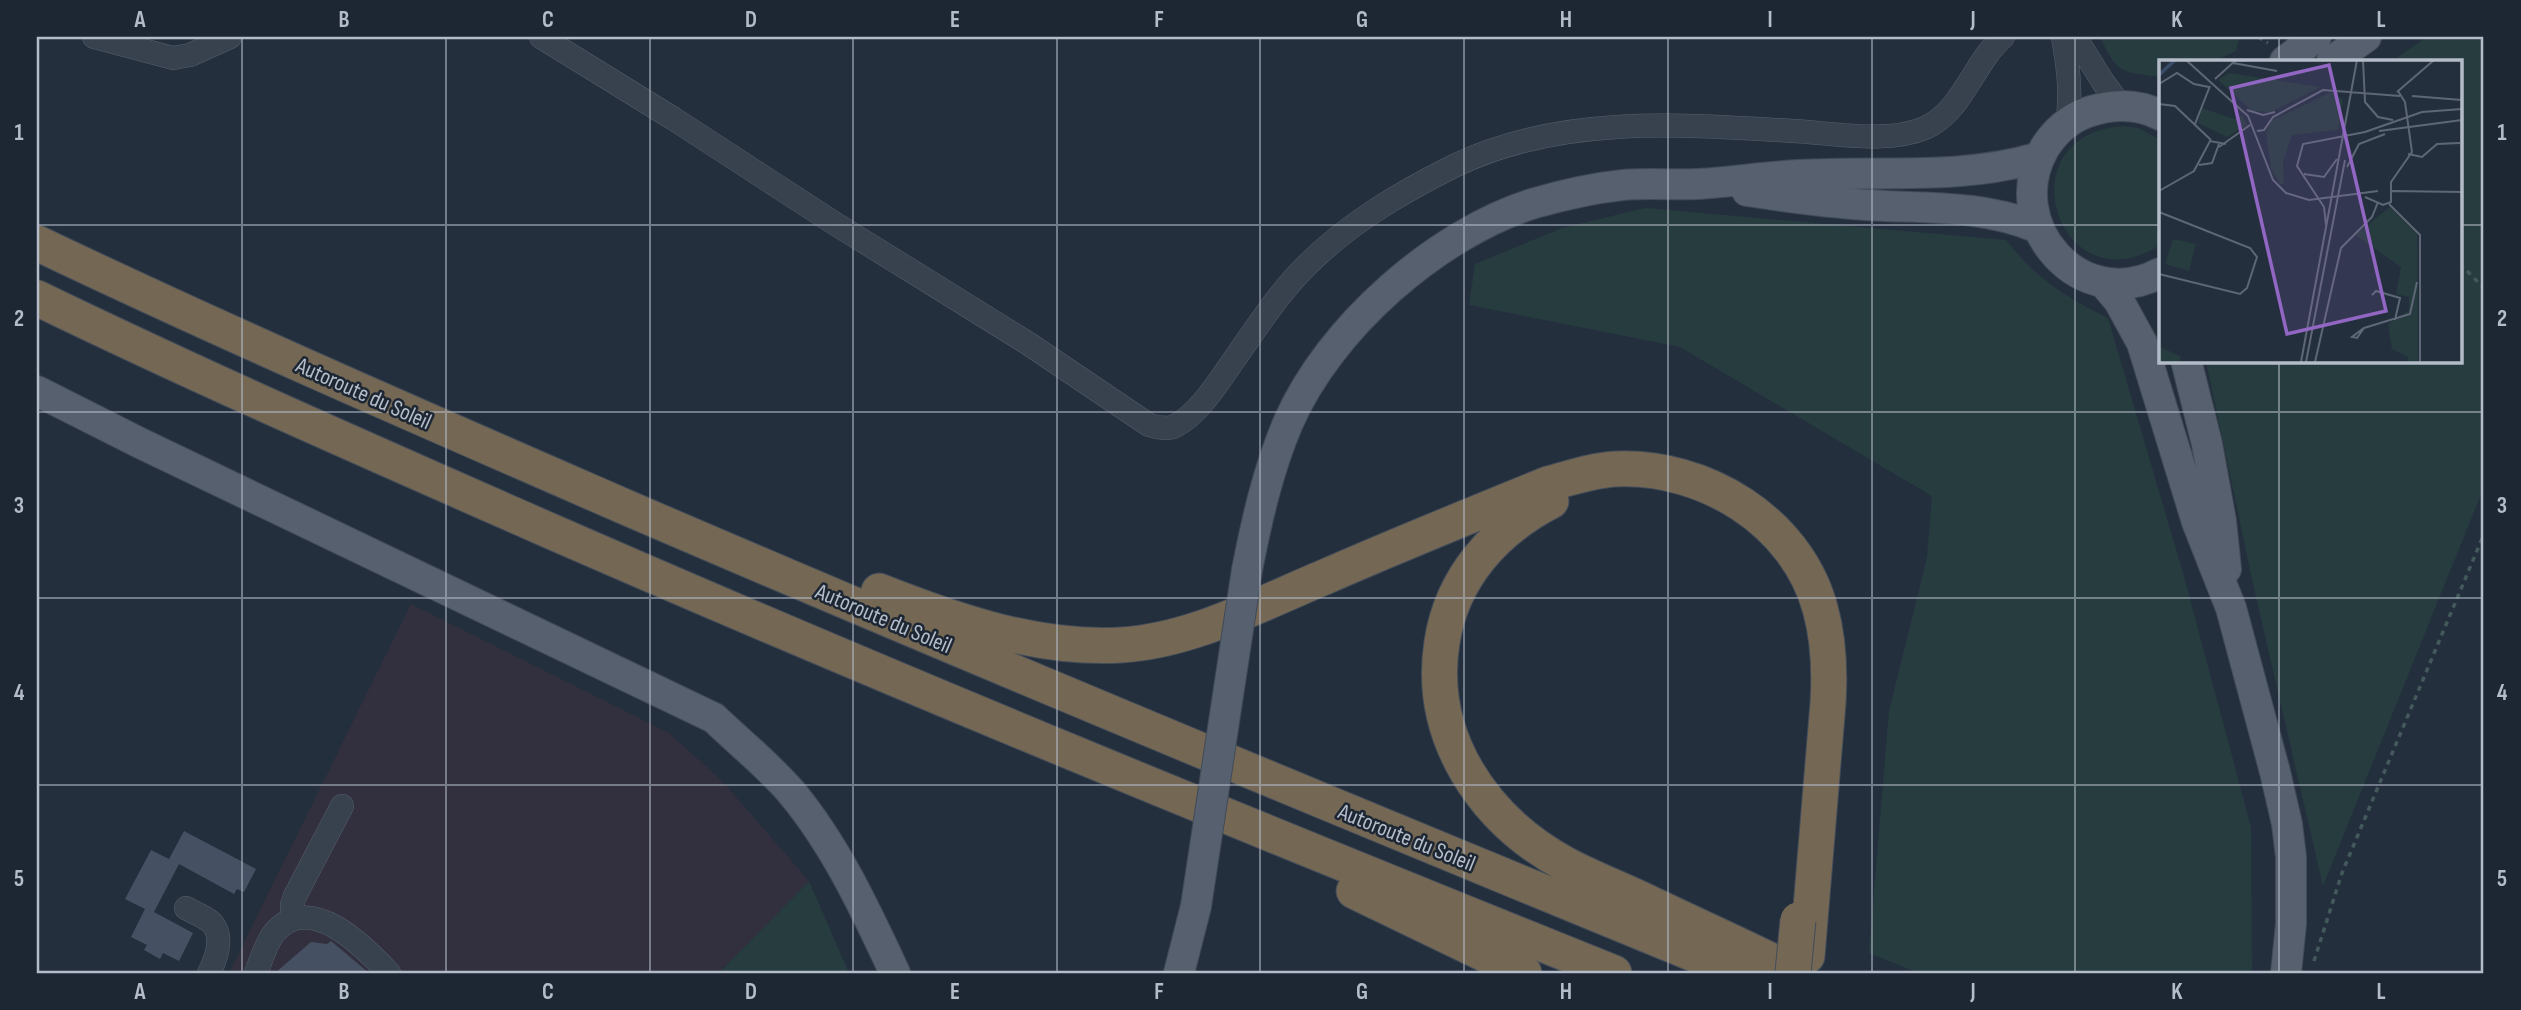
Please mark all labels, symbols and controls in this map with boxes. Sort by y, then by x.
text: A [134,6,147,34]
text: B [339,6,350,34]
text: C [542,6,554,34]
text: D [745,6,757,34]
text: E [950,6,960,34]
text: F [1154,6,1164,34]
text: G [1356,6,1368,34]
text: H [1560,6,1572,34]
text: I [1767,6,1773,34]
text: J [1969,6,1976,34]
text: K [2171,6,2183,34]
text: L [2376,6,2386,34]
inset map [2159,60,2462,362]
text: 1 [14,119,24,147]
text: 1 [2497,119,2507,147]
text: 2 [14,305,24,333]
text: 2 [2497,305,2507,333]
street label: Autoroute du Soleil [291,351,436,436]
text: 3 [14,492,24,520]
text: 3 [2497,492,2507,520]
street label: Autoroute du Soleil [810,577,956,660]
text: 4 [14,679,25,707]
text: 4 [2497,679,2508,707]
street label: Autoroute du Soleil [1333,797,1479,878]
text: 5 [14,865,24,893]
text: 5 [2497,865,2507,893]
text: A [134,978,147,1006]
text: B [339,978,350,1006]
text: C [542,978,554,1006]
text: D [745,978,757,1006]
text: E [950,978,960,1006]
text: F [1154,978,1164,1006]
text: G [1356,978,1368,1006]
text: H [1560,978,1572,1006]
text: I [1767,978,1773,1006]
text: J [1969,978,1976,1006]
text: K [2171,978,2183,1006]
text: L [2376,978,2386,1006]

